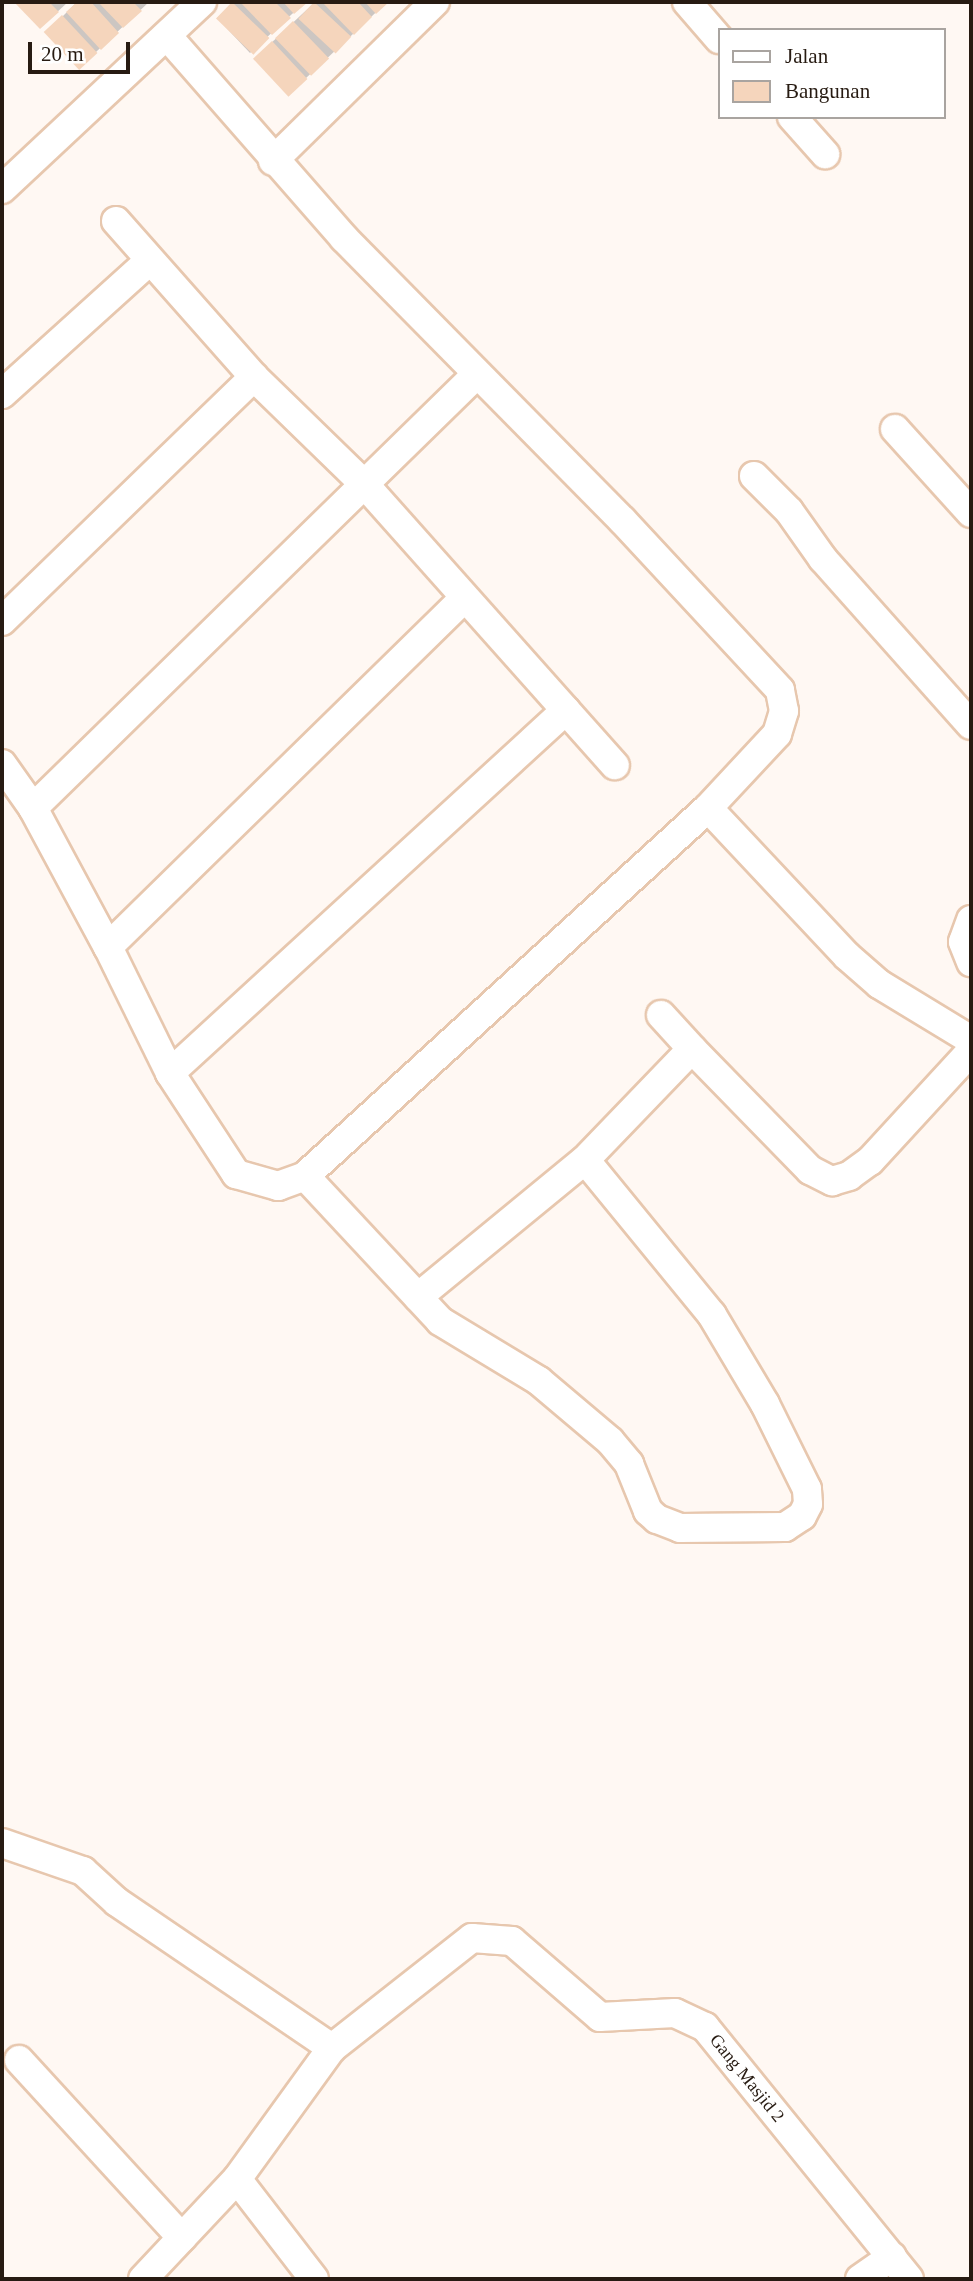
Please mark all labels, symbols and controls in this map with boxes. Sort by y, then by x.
scale bar [32,28,133,72]
legend [718,28,945,119]
text: 20 m [41,42,84,66]
text: Jalan [785,44,828,68]
text: Bangunan [785,79,870,103]
street label: Gang Masjid 2 [705,2030,789,2126]

